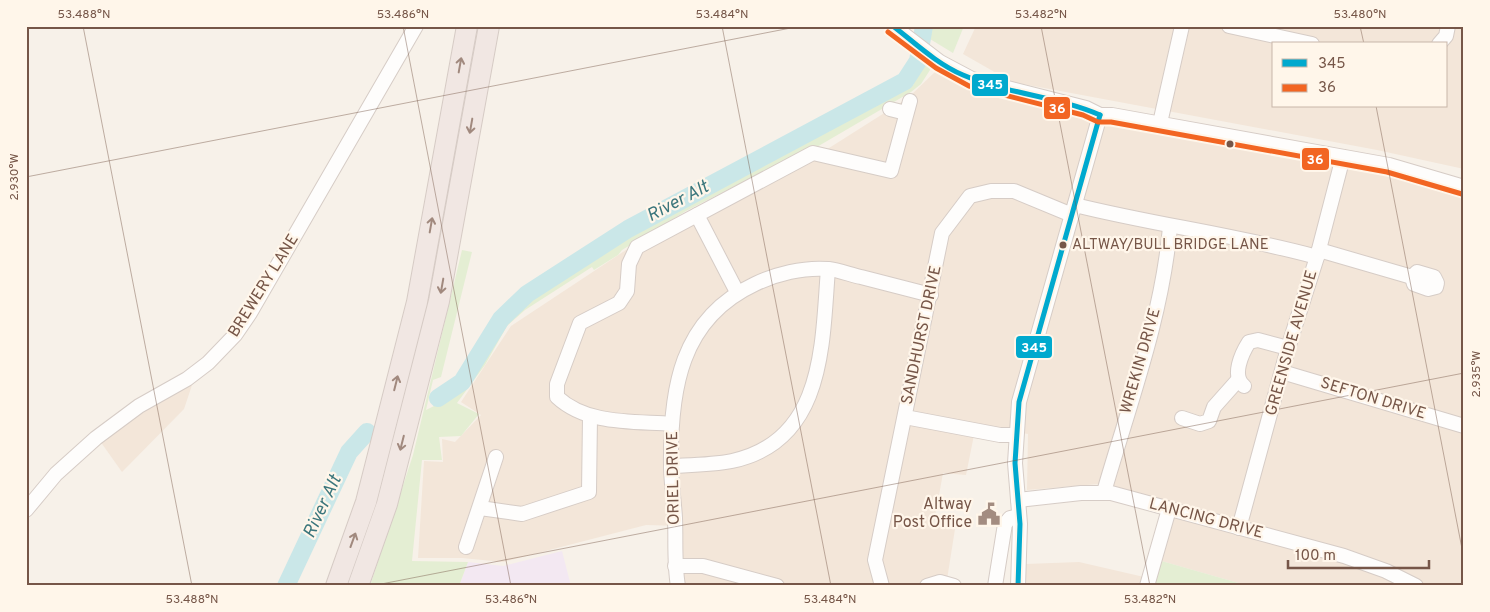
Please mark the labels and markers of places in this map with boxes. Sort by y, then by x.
unlabelled marker [1225,139,1235,149]
place label: ALTWAY/BULL BRIDGE LANE [1072,236,1269,255]
marker: ALTWAY/BULL BRIDGE LANE [1058,240,1068,250]
place label: Altway Post Office [893,495,972,533]
public building icon: Altway Post Office [976,501,1002,527]

